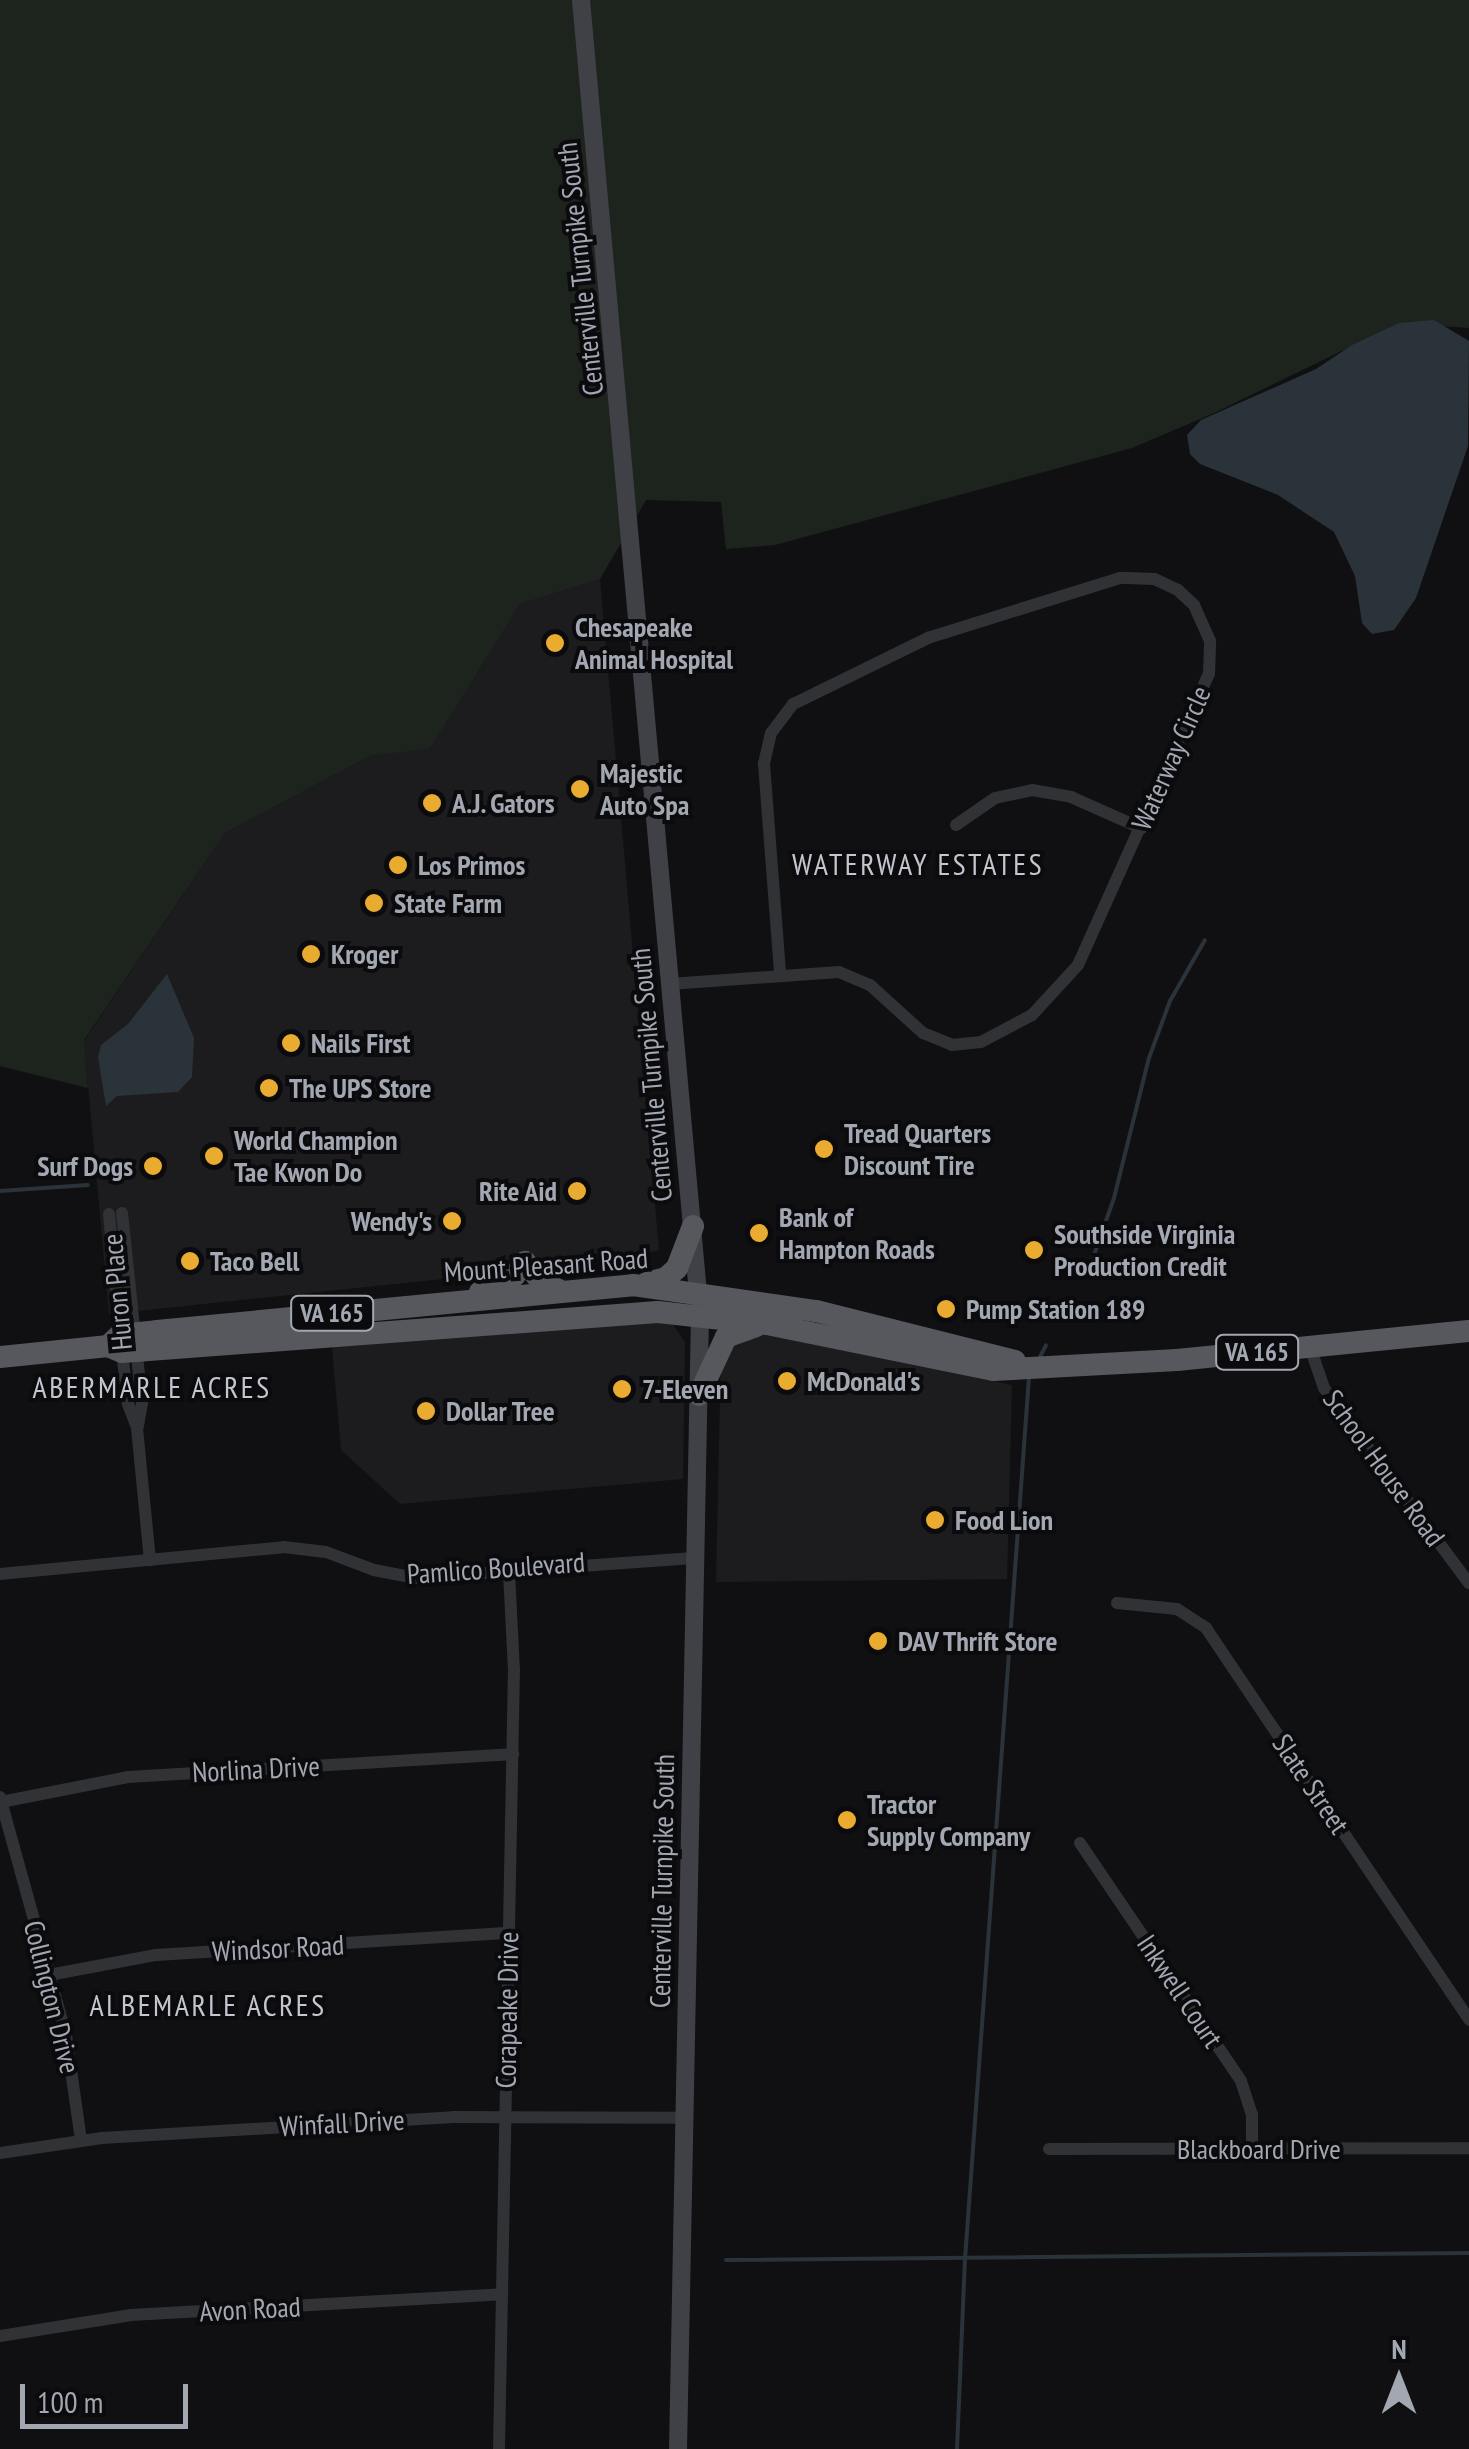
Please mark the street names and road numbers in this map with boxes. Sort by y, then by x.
street label: Centerville Turnpike South [550,140,610,398]
street label: Waterway Circle [1124,681,1218,835]
street label: Centerville Turnpike South [623,947,679,1203]
street label: Huron Place [95,1232,139,1352]
street label: Mount Pleasant Road [443,1241,649,1289]
road number: VA 165 [290,1293,374,1333]
road number: VA 165 [1214,1332,1300,1372]
street label: School House Road [1316,1383,1452,1553]
street label: Pamlico Boulevard [406,1545,586,1591]
street label: Slate Street [1266,1728,1356,1840]
street label: Norlina Drive [191,1749,321,1789]
street label: Centerville Turnpike South [643,1753,681,2009]
street label: Collington Drive [17,1917,87,2077]
street label: Windsor Road [211,1928,345,1968]
street label: Inkwell Court [1130,1928,1230,2054]
street label: Corapeake Drive [489,1931,525,2089]
street label: Winfall Drive [278,2103,406,2143]
street label: Blackboard Drive [1177,2132,1341,2166]
street label: Avon Road [199,2290,301,2328]

